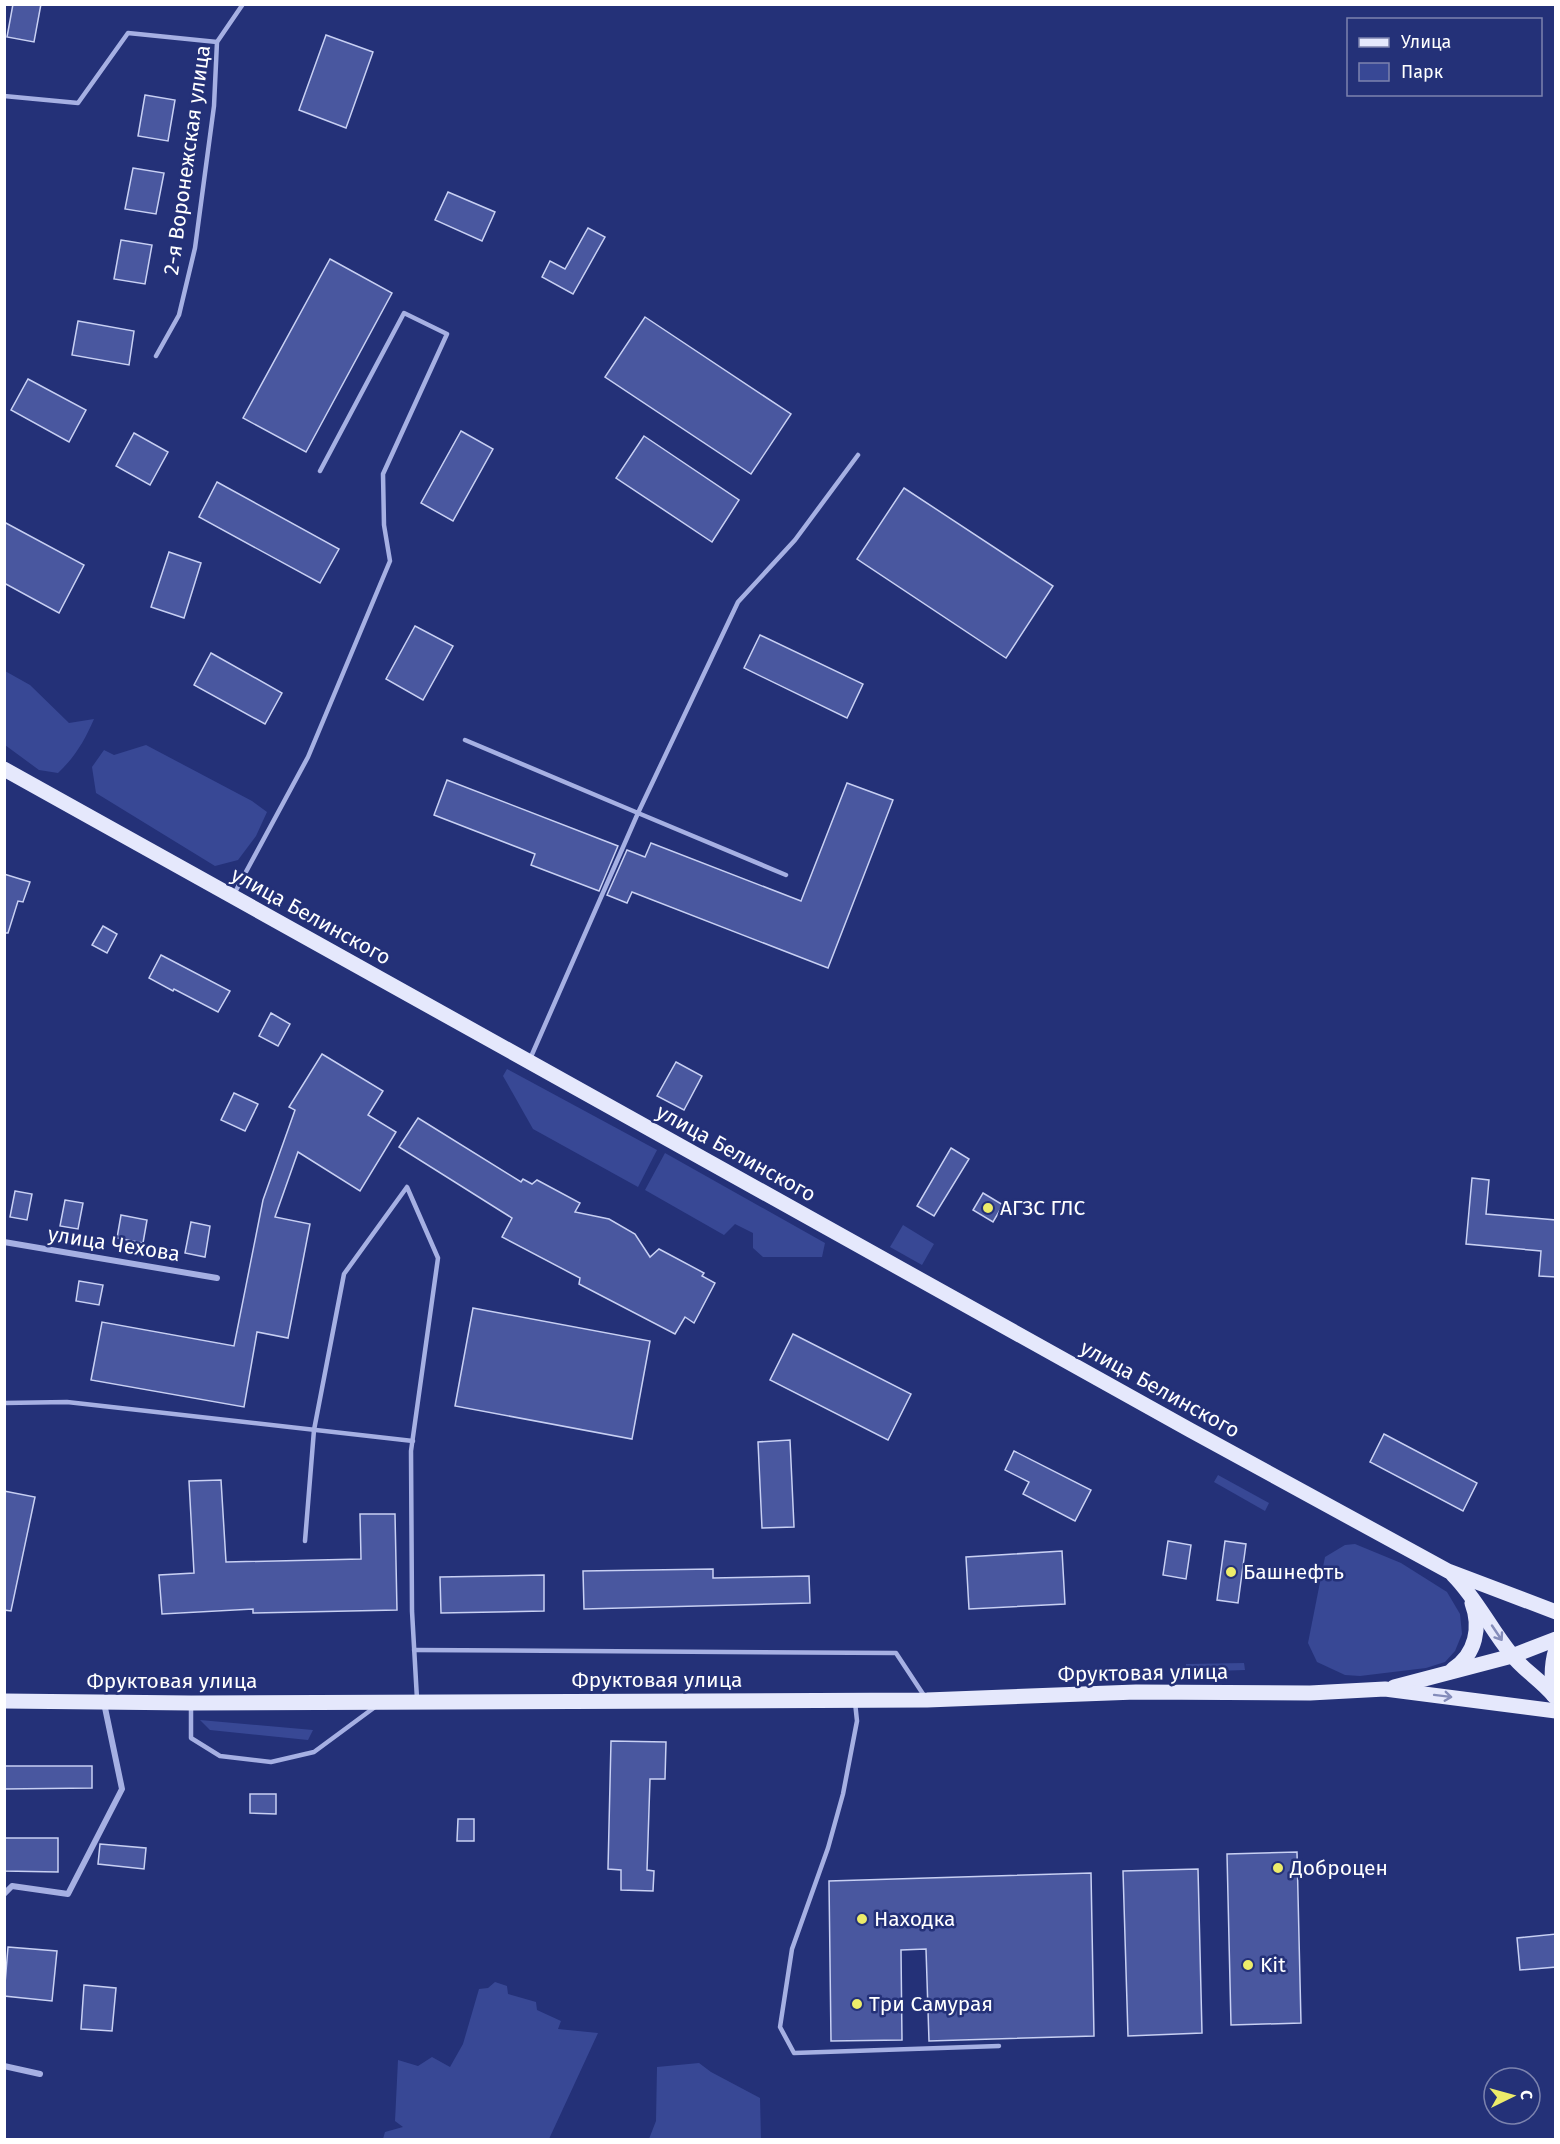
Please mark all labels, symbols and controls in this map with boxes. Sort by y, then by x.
legend [1347,18,1542,96]
text: Улица [1401,31,1451,53]
street label: 2-я Воронежская улица [158,43,216,277]
text: Парк [1401,61,1444,83]
street label: улица Белинского [227,861,395,971]
street label: улица Белинского [652,1098,820,1208]
place label: АГЗС ГЛС [1000,1195,1086,1221]
marker: АГЗС ГЛС [981,1201,995,1215]
street label: улица Чехова [46,1221,182,1267]
street label: улица Белинского [1076,1334,1244,1444]
place label: Башнефть [1243,1559,1344,1585]
marker: Башнефть [1224,1565,1238,1579]
one-way arrow [1491,1625,1503,1641]
street label: Фруктовая улица [1057,1659,1229,1687]
street label: Фруктовая улица [572,1667,742,1693]
street label: Фруктовая улица [87,1668,257,1694]
one-way arrow [1433,1691,1453,1702]
place label: Доброцен [1289,1855,1388,1881]
marker: Доброцен [1271,1861,1285,1875]
place label: Находка [874,1906,955,1932]
marker: Находка [855,1912,869,1926]
place label: Kit [1260,1952,1286,1978]
marker: Kit [1241,1958,1255,1972]
place label: Три Самурая [869,1991,993,2017]
marker: Три Самурая [850,1997,864,2011]
north arrow [1482,2066,1542,2126]
text: С [1517,2089,1536,2101]

